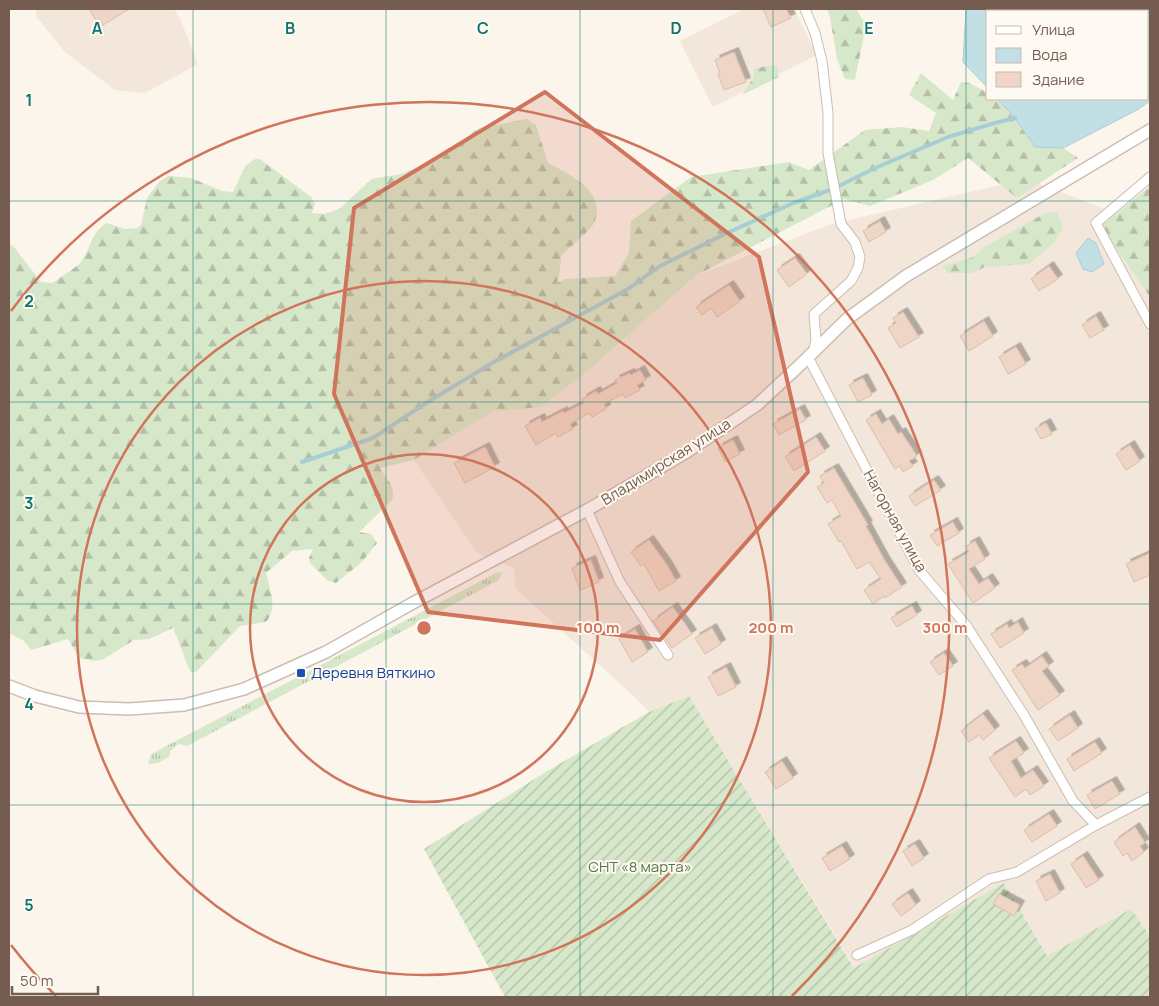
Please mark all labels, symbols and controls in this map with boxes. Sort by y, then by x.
legend [986,10,1149,100]
text: A [92,17,103,39]
text: B [285,17,295,39]
text: C [477,17,489,39]
text: D [670,17,682,39]
text: E [864,17,874,39]
text: Улица [1032,19,1075,40]
text: Вода [1032,44,1067,65]
text: Здание [1032,69,1085,90]
text: 1 [25,89,33,111]
text: 2 [24,290,34,312]
street label: Владимирская улица [597,413,735,510]
street label: Нагорная улица [859,466,932,576]
text: 3 [24,492,34,514]
text: 100 m [577,617,619,638]
text: 200 m [748,617,794,638]
text: 300 m [923,617,967,638]
centre of rings [415,619,433,637]
place label: Деревня Вяткино [311,662,436,683]
marker: Деревня Вяткино [295,667,307,679]
text: 4 [24,693,34,715]
park label: СНТ «8 марта» [588,856,692,877]
text: 5 [24,894,34,916]
scale bar [12,964,99,996]
text: 50 m [20,970,54,991]

